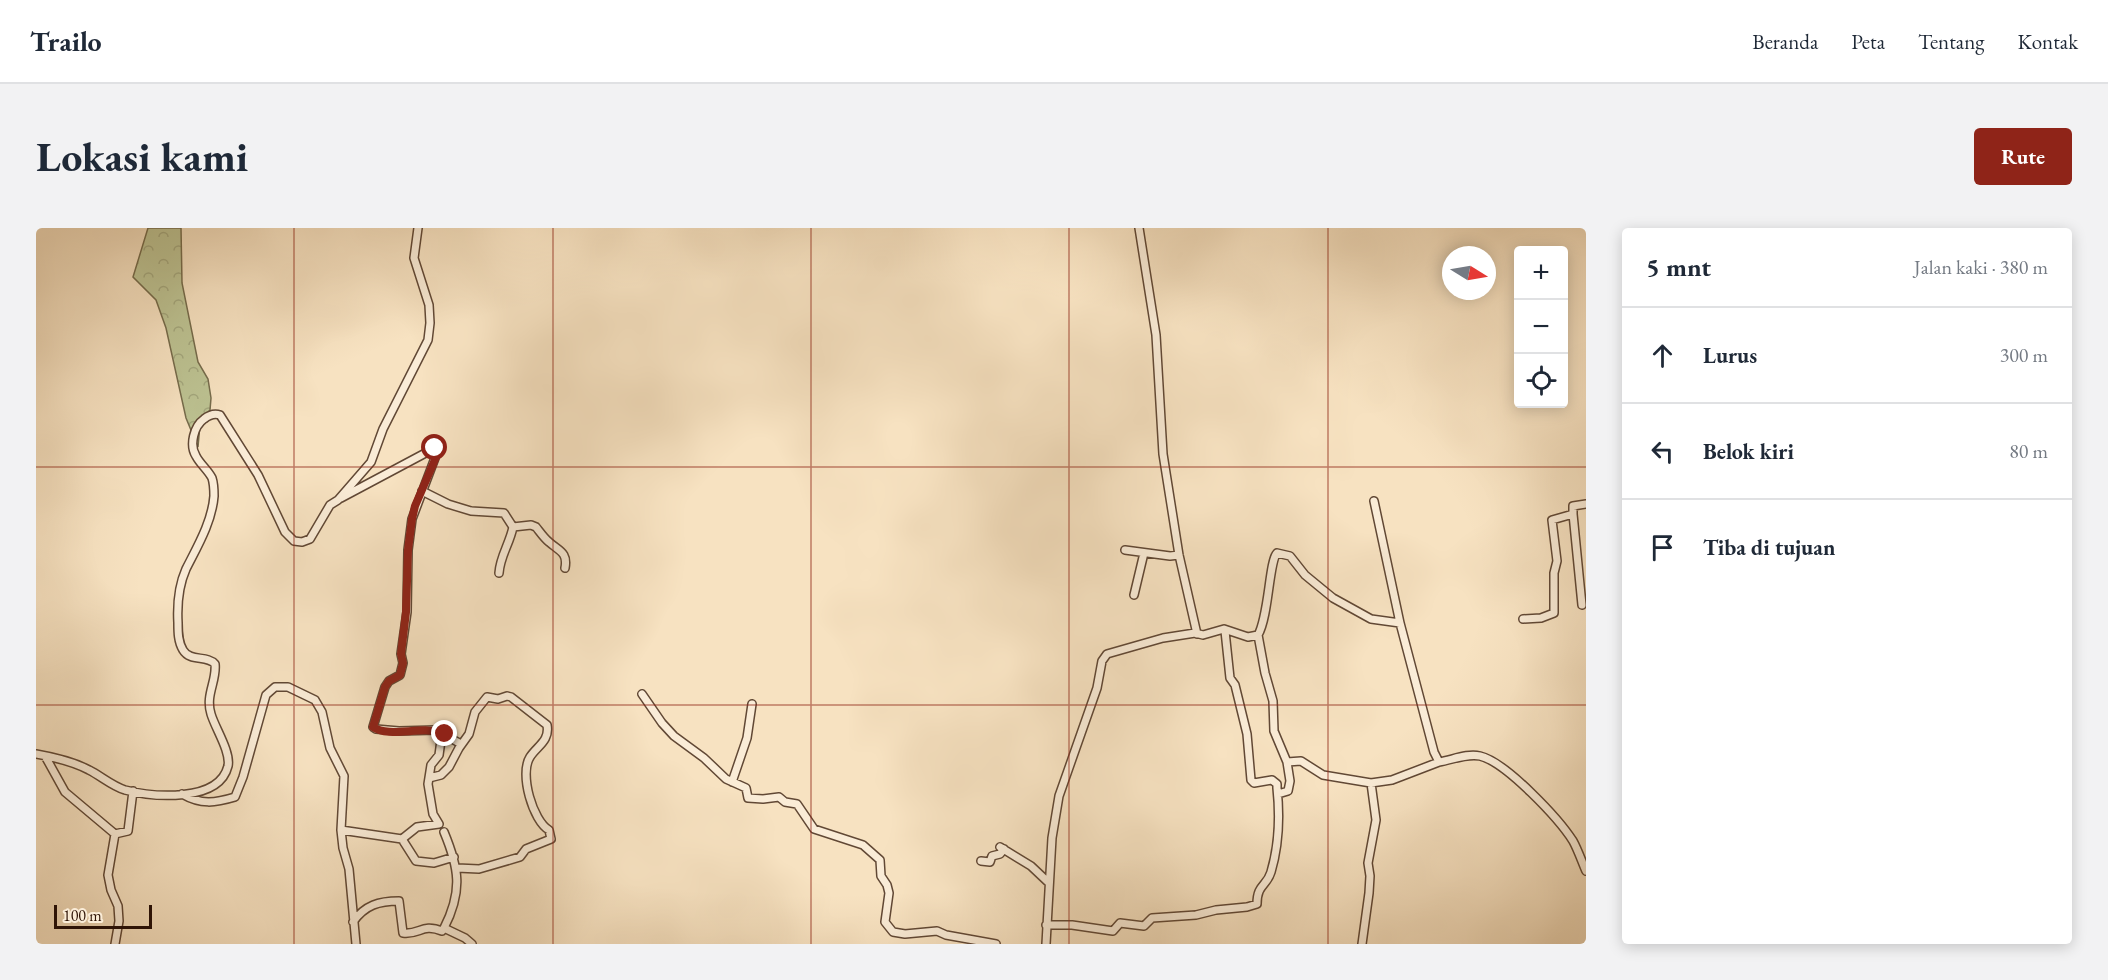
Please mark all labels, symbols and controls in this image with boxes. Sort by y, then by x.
text: Trailo [30,23,102,59]
text: Beranda [1752,28,1818,55]
text: Peta [1851,28,1885,55]
text: Tentang [1918,28,1984,55]
text: Kontak [2017,28,2078,55]
button: Rute [1974,128,2072,185]
text: Lokasi kami [36,129,248,184]
north arrow [1442,246,1496,300]
map controls [1514,246,1568,408]
button: + [1514,246,1568,300]
text: 5 mnt [1646,250,1711,284]
text: Jalan kaki · 380 m [1914,254,2048,280]
button: − [1514,300,1568,354]
icon: ahead [1646,339,1679,372]
text: Lurus [1703,341,1757,370]
text: 300 m [2000,342,2048,368]
button: locate [1514,354,1568,408]
route start [421,434,447,460]
icon: left [1646,435,1679,468]
text: Belok kiri [1703,437,1794,466]
text: 80 m [2009,438,2048,464]
icon: arrive [1646,531,1679,564]
text: Tiba di tujuan [1703,533,1835,562]
route end [431,720,457,746]
scale bar [54,902,152,930]
text: 100 m [63,905,102,926]

